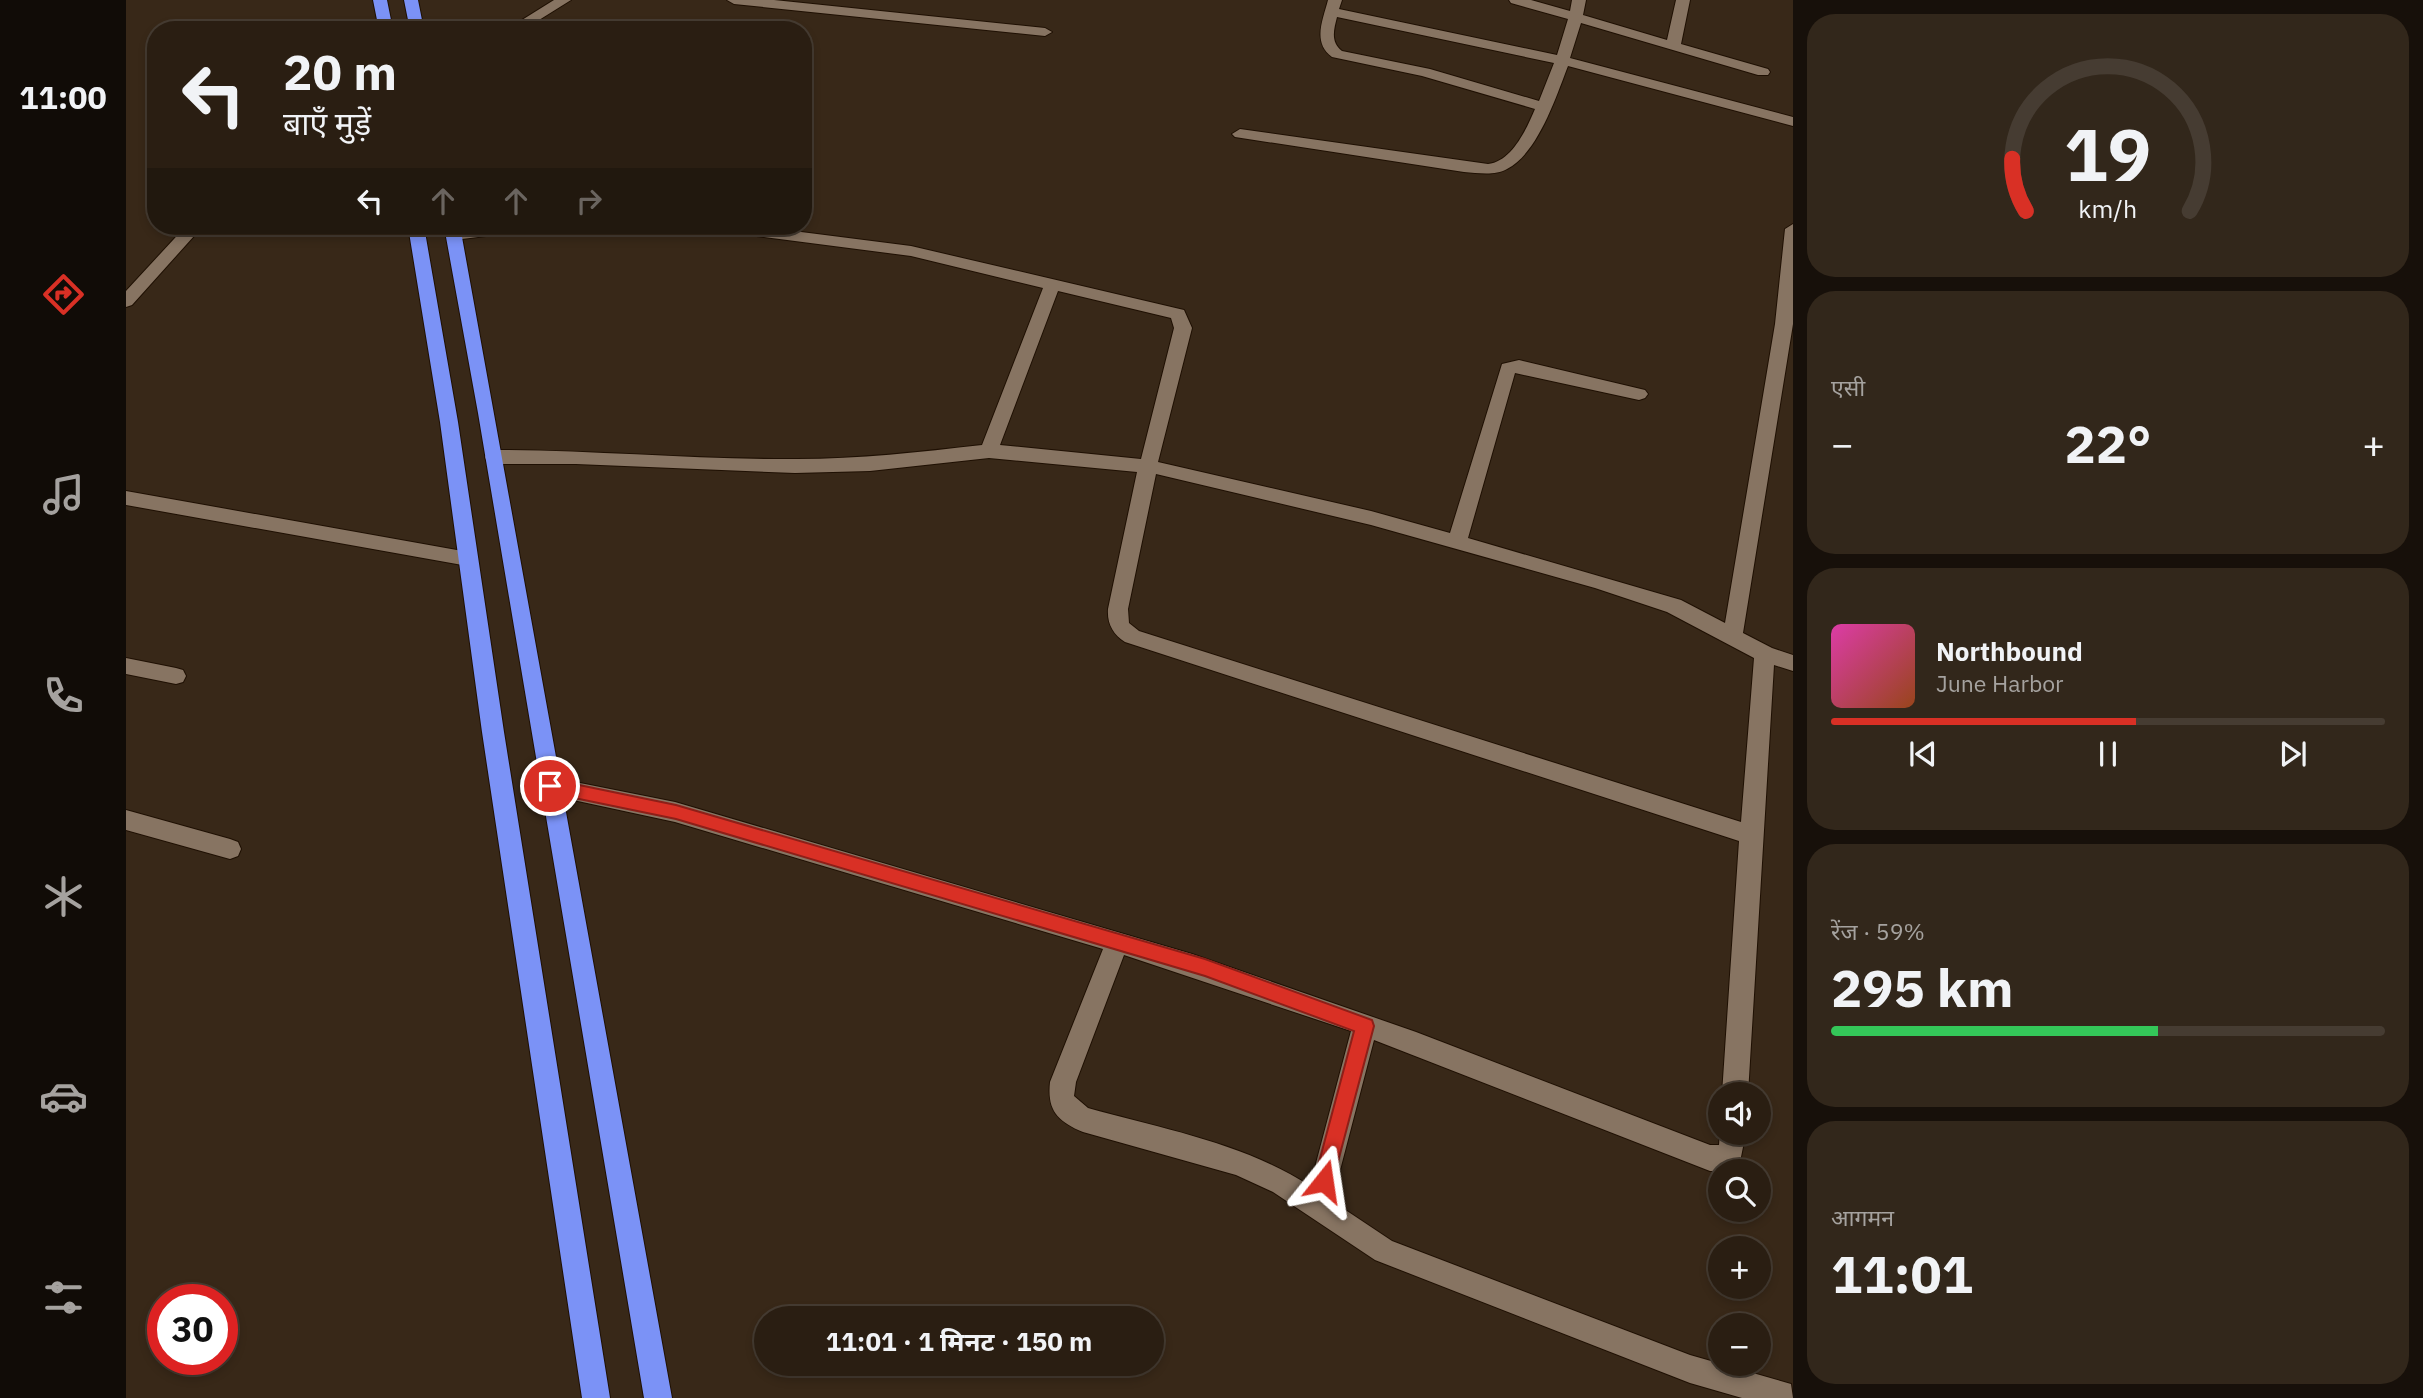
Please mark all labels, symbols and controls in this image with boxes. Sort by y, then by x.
text: 20 m [283,40,397,103]
icon: left [168,49,259,140]
text: 11:00 [19,76,107,118]
text: बाएँ मुड़ें [283,102,371,144]
text: 19 [2064,107,2152,202]
icon: left [351,182,389,220]
icon: ahead [424,182,462,220]
icon: ahead [497,182,535,220]
icon: right [570,182,608,220]
text: km/h [2079,192,2137,225]
icon: directions [39,270,88,319]
text: एसी [1831,372,1865,402]
text: 22° [2065,410,2151,477]
text: − [1831,419,1854,468]
text: + [2362,419,2385,468]
icon: music [39,470,88,519]
text: Northbound [1936,634,2083,668]
text: June Harbor [1936,668,2064,698]
icon: phone [39,671,88,720]
icon: previous [1904,735,1942,773]
icon: pause [2089,735,2127,773]
icon: next [2274,735,2312,773]
pin [520,756,580,816]
icon: arrive [531,767,569,805]
icon: climate [39,872,88,921]
text: रेंज · 59% [1831,916,1925,946]
text: 295 km [1831,954,2013,1021]
icon: car [39,1072,88,1121]
map controls [1708,1082,1771,1376]
button: sound [1708,1082,1771,1145]
position arrow [1287,1144,1361,1218]
button: search [1708,1159,1771,1222]
text: आगमन [1831,1202,1894,1232]
button: + [1708,1236,1771,1299]
text: 11:01 [1831,1240,1973,1307]
icon: filters [39,1273,88,1322]
speed limit sign: 30 [147,1284,238,1375]
button: − [1708,1313,1771,1376]
text: 11:01 · 1 मिनट · 150 m [826,1324,1092,1358]

